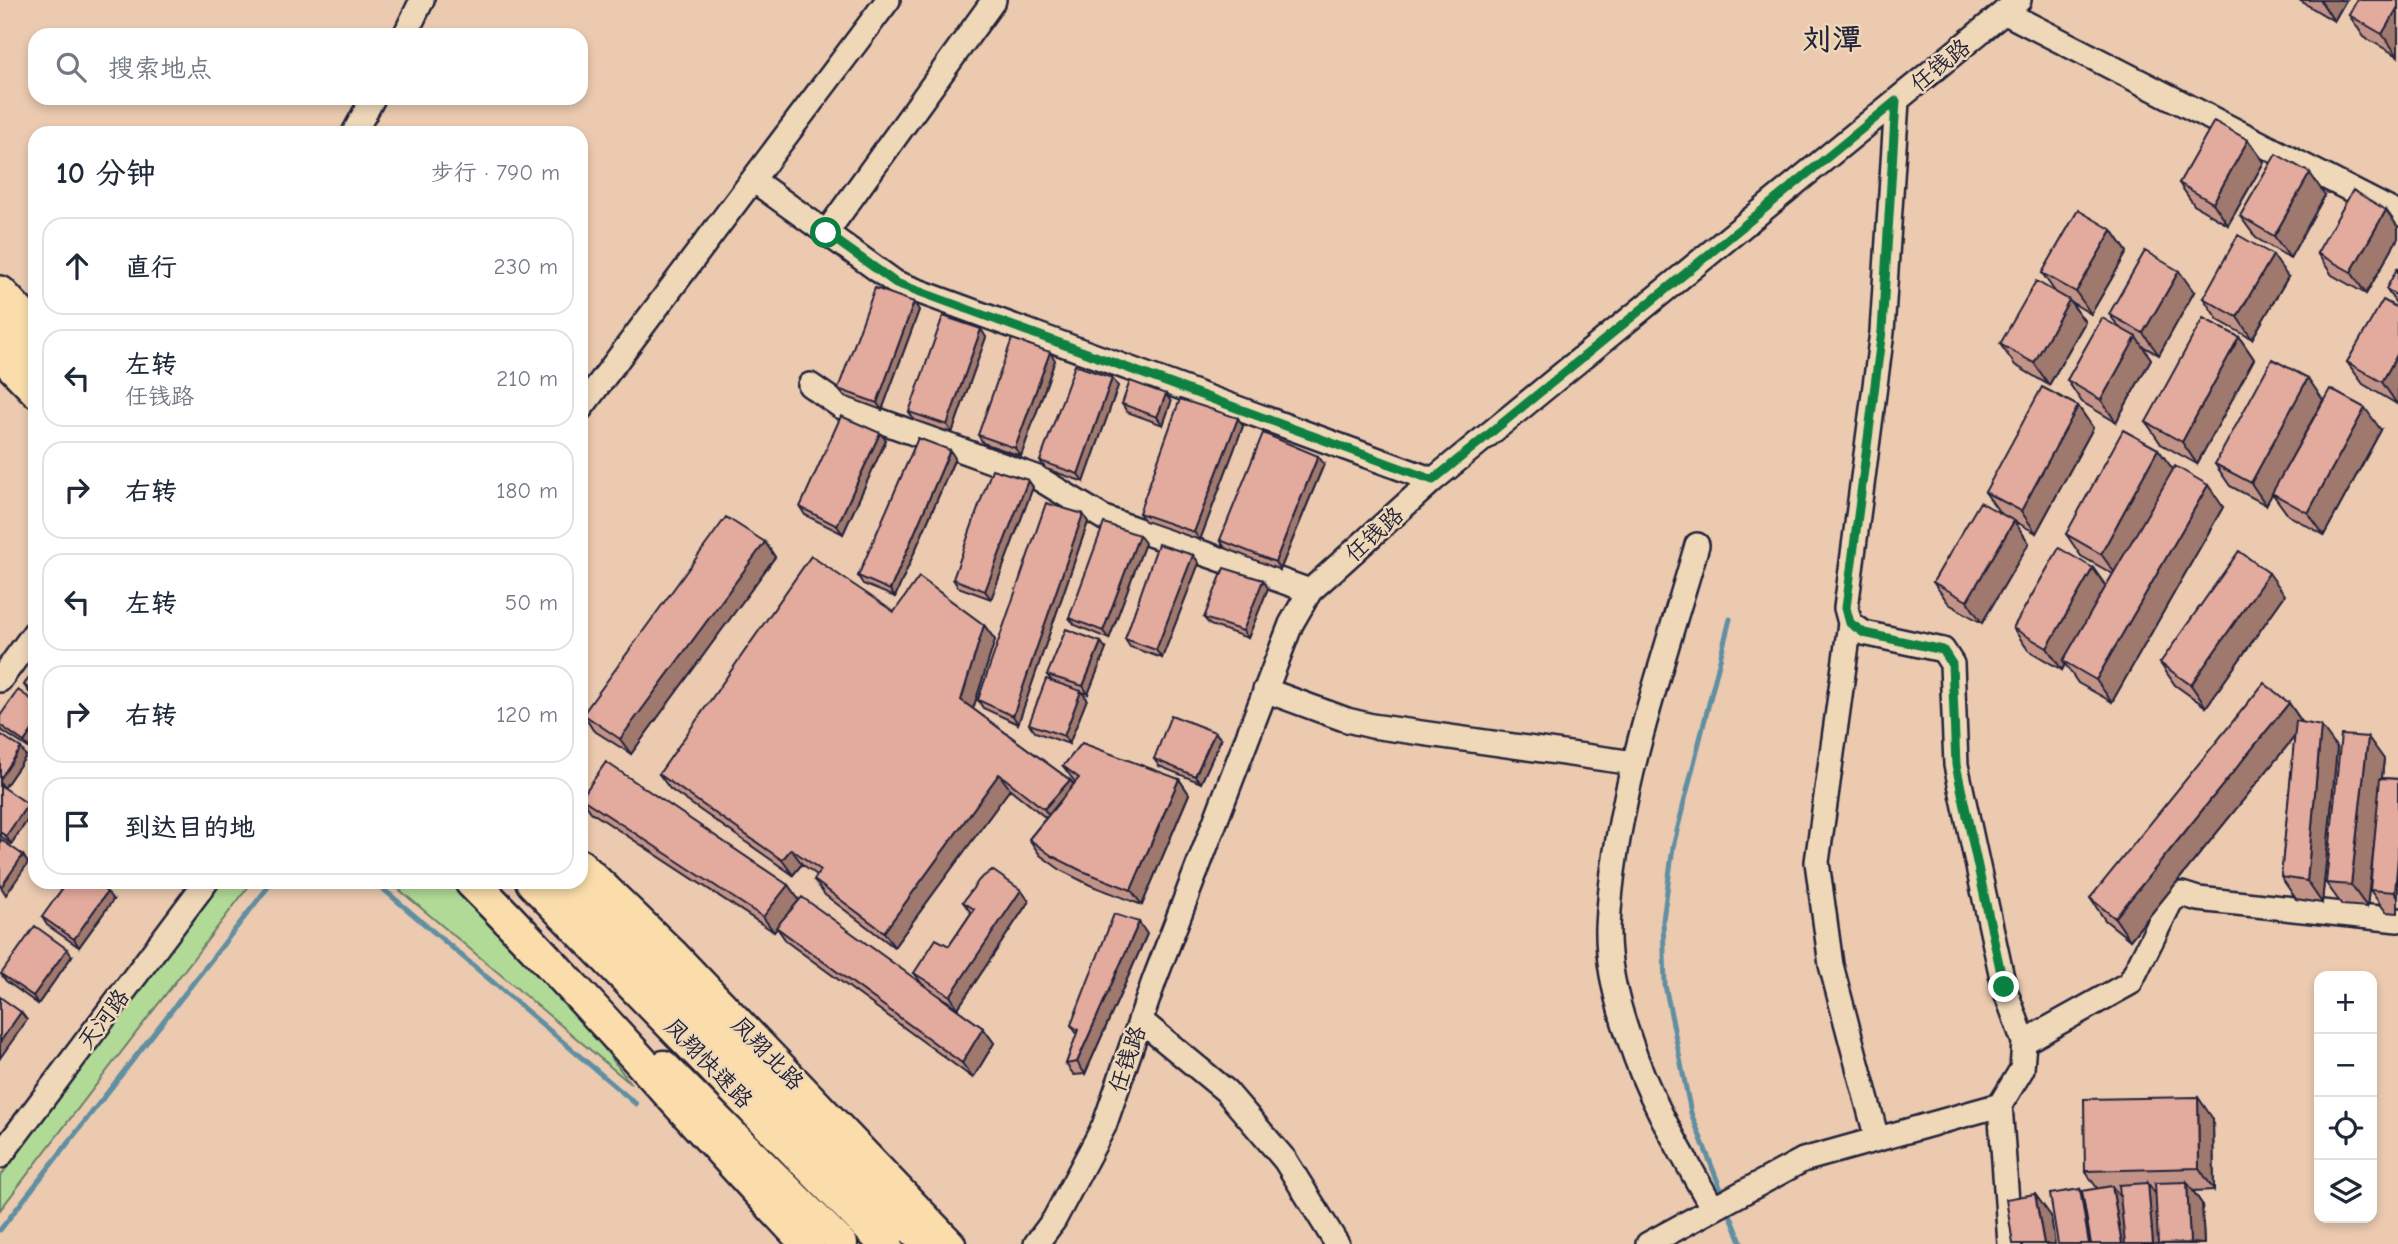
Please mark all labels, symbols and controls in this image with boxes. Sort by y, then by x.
district label: 刘潭 [1802,22,1862,57]
search box [28,28,588,105]
street label: 任钱路 [1905,33,1976,98]
icon: search [52,48,90,86]
text: 搜索地点 [108,54,212,84]
text: 10 分钟 [56,156,156,191]
text: 步行 · 790 m [431,159,560,186]
route start [810,217,841,248]
icon: ahead [58,247,96,285]
text: 直行 [125,253,177,283]
text: 230 m [494,253,558,280]
text: 左转 [125,350,177,380]
icon: left [58,359,96,397]
text: 210 m [496,365,558,392]
text: 任钱路 [125,383,194,410]
icon: right [58,471,96,509]
text: 右转 [125,477,177,507]
text: 180 m [496,477,558,504]
street label: 任钱路 [1340,501,1409,567]
icon: left [58,583,96,621]
text: 左转 [125,589,177,619]
text: 50 m [505,589,558,616]
icon: right [58,695,96,733]
text: 右转 [125,701,177,731]
text: 120 m [496,701,558,728]
icon: arrive [58,807,96,845]
text: 到达目的地 [125,813,255,843]
route end [1988,971,2019,1002]
map controls [2314,971,2377,1223]
button: + [2314,971,2377,1034]
street label: 天河路 [72,984,135,1055]
street label: 凤翔北路 [726,1011,809,1096]
street label: 凤翔快速路 [659,1013,758,1114]
street label: 任钱路 [1103,1022,1151,1096]
button: − [2314,1034,2377,1097]
button: locate [2314,1097,2377,1160]
button: layers [2314,1160,2377,1223]

